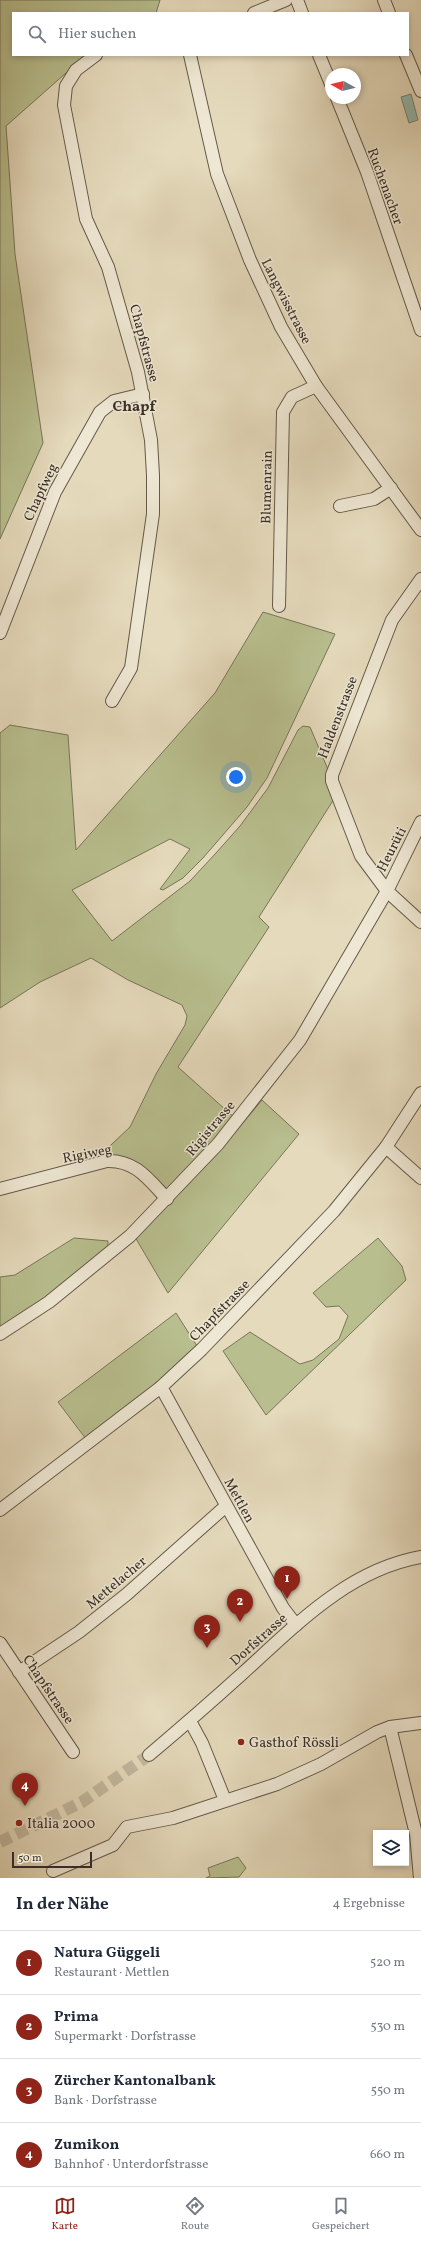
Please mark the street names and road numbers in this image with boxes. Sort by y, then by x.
street label: Ruchenacher [362,145,407,228]
street label: Langwisstrasse [256,256,316,348]
street label: Chapfstrasse [124,302,163,385]
street label: Blumenrain [257,450,278,524]
street label: Chapfweg [20,461,63,525]
street label: Haldenstrasse [314,673,363,762]
street label: Heurüti [373,824,412,875]
street label: Rigistrasse [182,1097,240,1161]
street label: Rigiweg [61,1140,113,1169]
street label: Chapfstrasse [186,1276,255,1346]
street label: Mettlen [219,1475,259,1526]
street label: Mettelacher [83,1552,151,1614]
street label: Dorfstrasse [226,1609,292,1671]
street label: Chapfstrasse [18,1652,78,1728]

